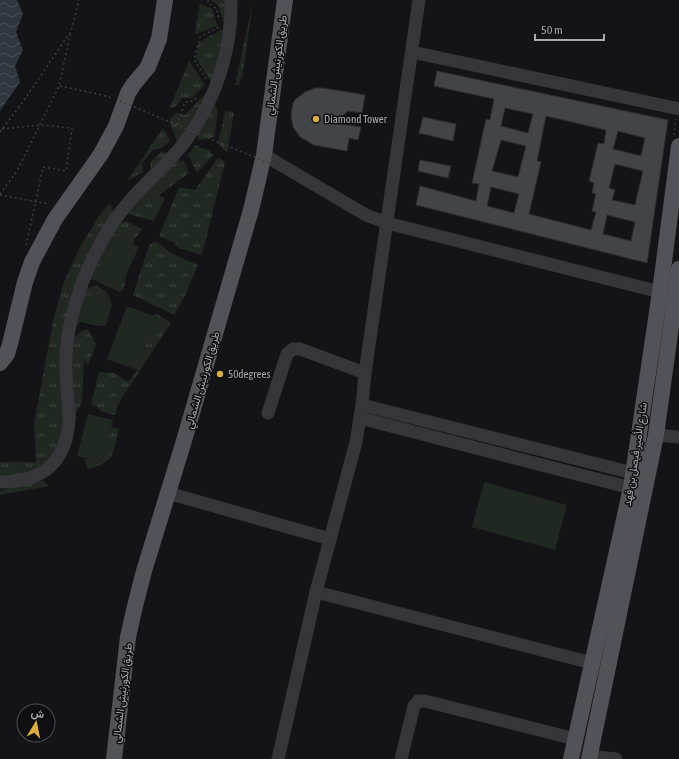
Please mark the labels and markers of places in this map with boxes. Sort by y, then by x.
place label: Diamond Tower [324,113,388,125]
marker: Diamond Tower [311,114,321,124]
place label: 50degrees [228,368,270,380]
marker: 50degrees [215,369,225,379]

